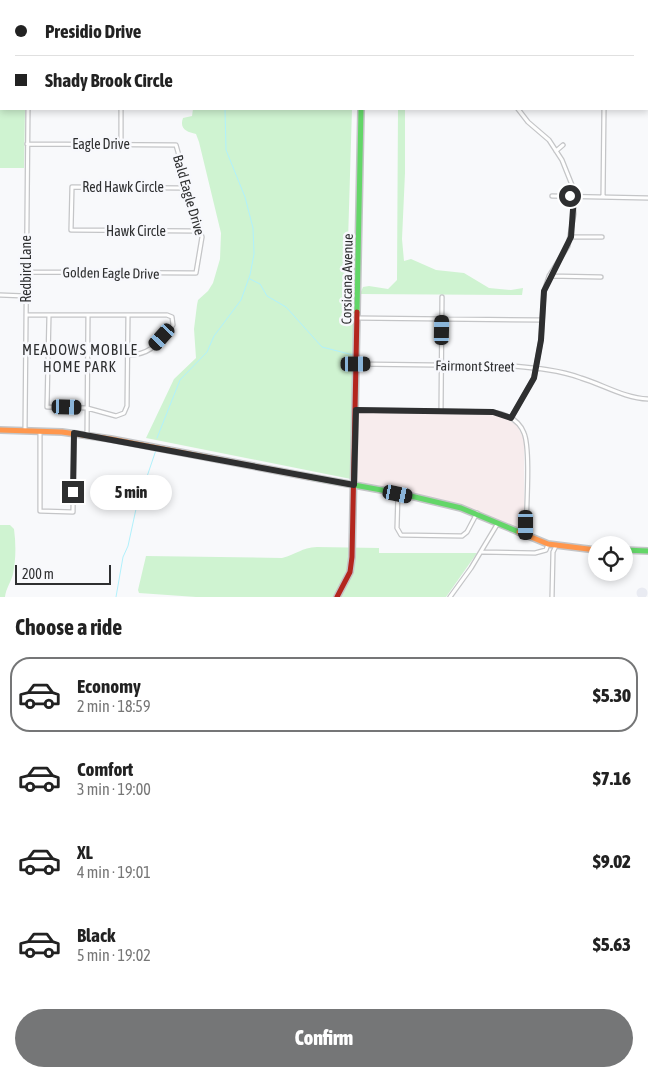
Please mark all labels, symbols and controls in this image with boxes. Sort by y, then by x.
text: Presidio Drive [45,20,141,42]
text: Shady Brook Circle [45,69,173,91]
street label: Eagle Drive [72,136,130,152]
street label: Bald Eagle Drive [170,153,208,237]
street label: Red Hawk Circle [82,179,164,195]
route start [559,185,581,207]
street label: Hawk Circle [106,223,166,239]
street label: Corsicana Avenue [338,233,356,325]
street label: Redbird Lane [18,235,34,303]
street label: Golden Eagle Drive [62,264,160,282]
car [434,315,449,345]
car [146,321,177,353]
district label: MEADOWS MOBILE HOME PARK [22,341,138,375]
car [341,357,371,372]
street label: Fairmont Street [435,357,515,375]
car [51,399,82,415]
callout: 5 min [90,474,173,510]
route end [62,481,84,503]
text: 5 min [115,483,147,501]
car [381,484,414,504]
car [518,510,533,540]
map controls [588,536,633,581]
button: locate [588,536,633,581]
scale bar [15,562,111,585]
text: 200 m [22,566,54,582]
text: Choose a ride [15,614,122,640]
icon: car [17,672,62,717]
text: Economy [77,675,141,697]
text: $5.30 [593,684,631,706]
text: 2 min · 18:59 [77,697,150,715]
icon: car [17,755,62,800]
text: Comfort [77,758,133,780]
text: $7.16 [593,767,631,789]
text: 3 min · 19:00 [77,780,151,798]
icon: car [17,838,62,883]
text: XL [77,841,93,863]
text: $9.02 [593,850,631,872]
text: 4 min · 19:01 [77,863,151,881]
icon: car [17,921,62,966]
text: Black [77,924,115,946]
text: $5.63 [593,933,631,955]
text: 5 min · 19:02 [77,946,151,964]
button: Confirm [15,1009,633,1067]

